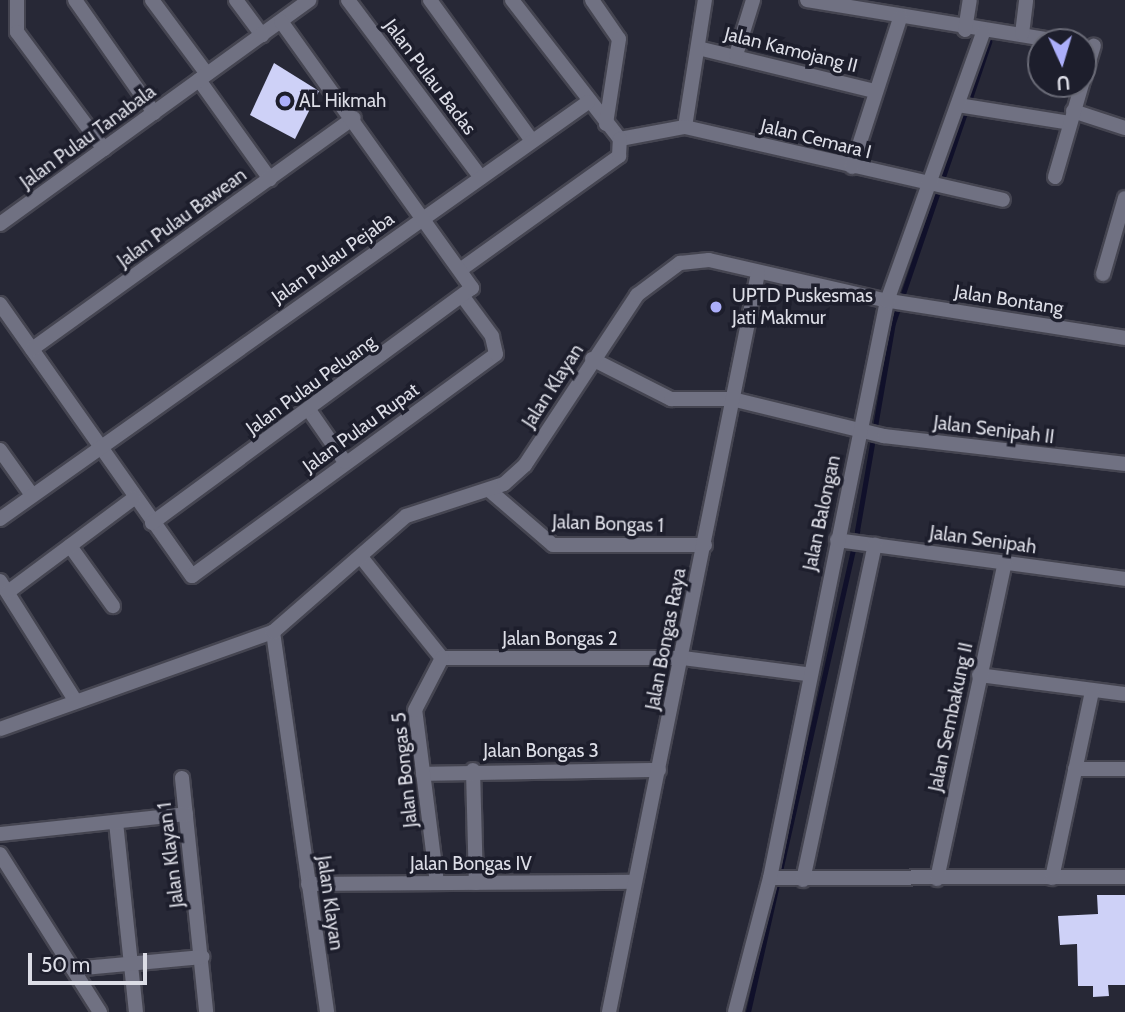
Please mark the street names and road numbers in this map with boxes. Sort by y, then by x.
street label: Jalan Pulau Badas [379,15,481,139]
street label: Jalan Kamojang II [722,22,860,78]
street label: Jalan Pulau Tanabala [16,80,160,194]
street label: Jalan Cemara I [758,114,874,164]
street label: Jalan Pulau Bawean [113,163,251,273]
street label: Jalan Pulau Pejaba [267,207,399,309]
street label: Jalan Bontang [953,280,1065,320]
street label: Jalan Pulau Peluang [242,330,380,440]
street label: Jalan Klayan [517,340,589,432]
street label: Jalan Pulau Rupat [299,378,423,478]
street label: Jalan Senipah II [932,411,1056,449]
street label: Jalan Balongan [799,453,845,573]
street label: Jalan Bongas 1 [552,511,664,537]
street label: Jalan Senipah [928,521,1038,559]
street label: Jalan Bongas Raya [641,566,691,712]
street label: Jalan Bongas 2 [502,628,618,650]
street label: Jalan Sembakung II [924,640,978,794]
street label: Jalan Bongas 5 [388,711,422,829]
street label: Jalan Bongas 3 [483,740,599,762]
street label: Jalan Klayan 1 [153,801,189,909]
street label: Jalan Bongas IV [410,853,532,875]
street label: Jalan Klayan [312,854,348,952]

